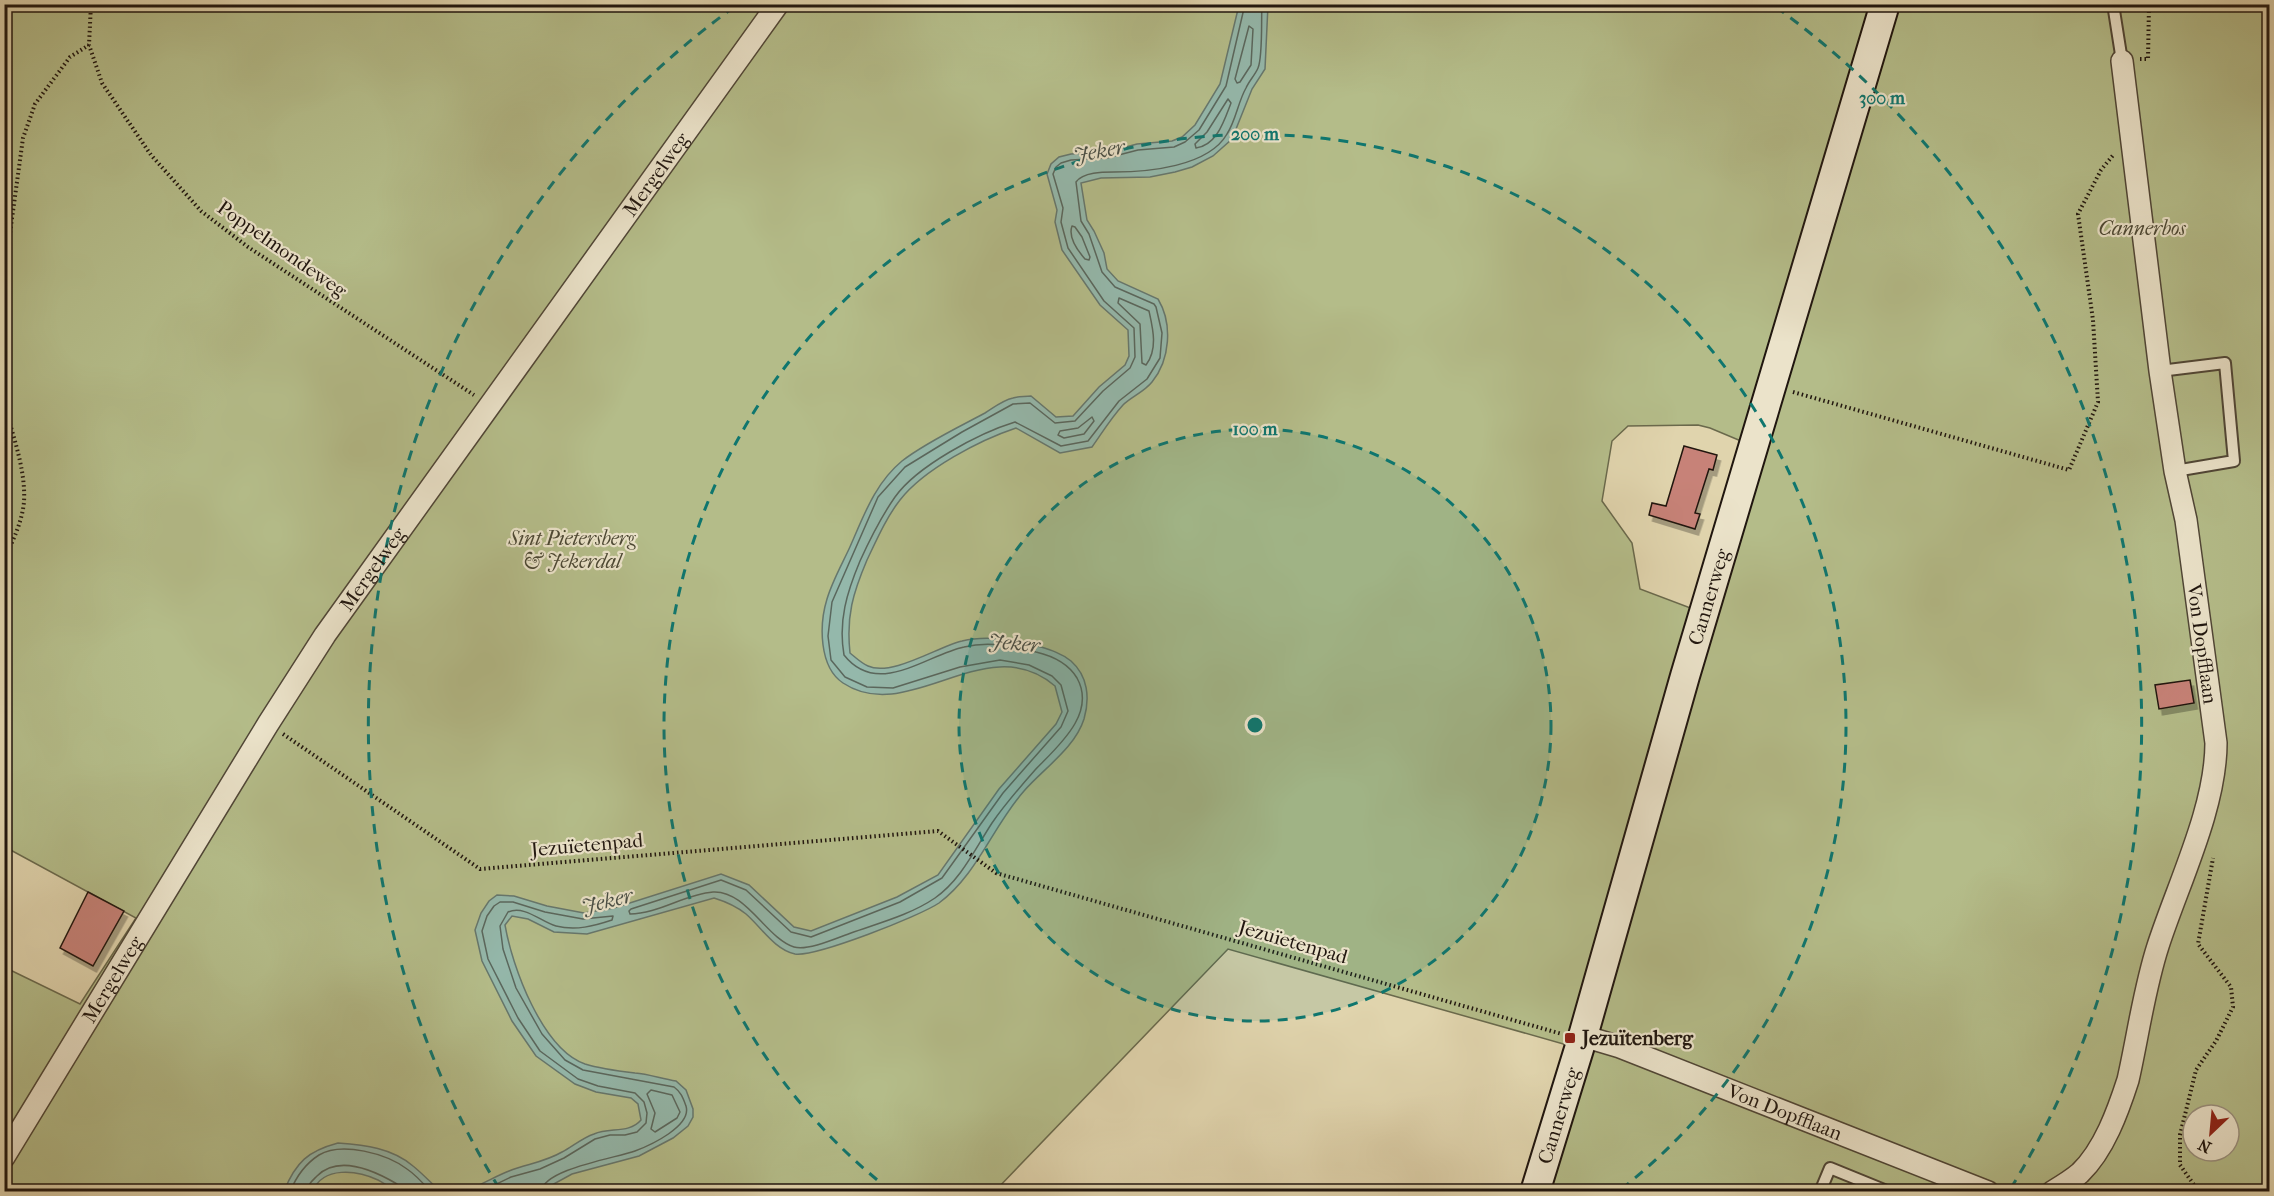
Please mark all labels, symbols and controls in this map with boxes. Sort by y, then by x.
text: 300 m [1859,88,1906,109]
text: 200 m [1231,124,1280,145]
street label: Mergelweg [618,128,694,221]
water label: Jeker [1071,134,1128,168]
street label: Poppelmondeweg [213,196,351,302]
park label: Cannerbos [2098,217,2186,240]
text: 100 m [1232,419,1279,440]
street label: Mergelweg [335,523,410,615]
park label: Sint Pietersberg & Jekerdal [507,527,637,573]
street label: Cannerweg [1683,546,1734,648]
street label: Von Dopfflaan [2182,581,2222,706]
water label: Jeker [987,629,1042,657]
centre of rings [1245,715,1265,735]
street label: Jezuïetenpad [528,829,645,862]
water label: Jeker [579,883,637,919]
street label: Jezuïetenpad [1234,915,1351,969]
street label: Mergelweg [77,932,148,1027]
place label: Jezuïtenberg [1580,1027,1694,1050]
marker: Jezuïtenberg [1563,1031,1577,1045]
street label: Cannerweg [1533,1064,1584,1166]
street label: Von Dopfflaan [1724,1079,1846,1145]
north arrow [2181,1103,2241,1163]
text: N [2194,1134,2214,1157]

